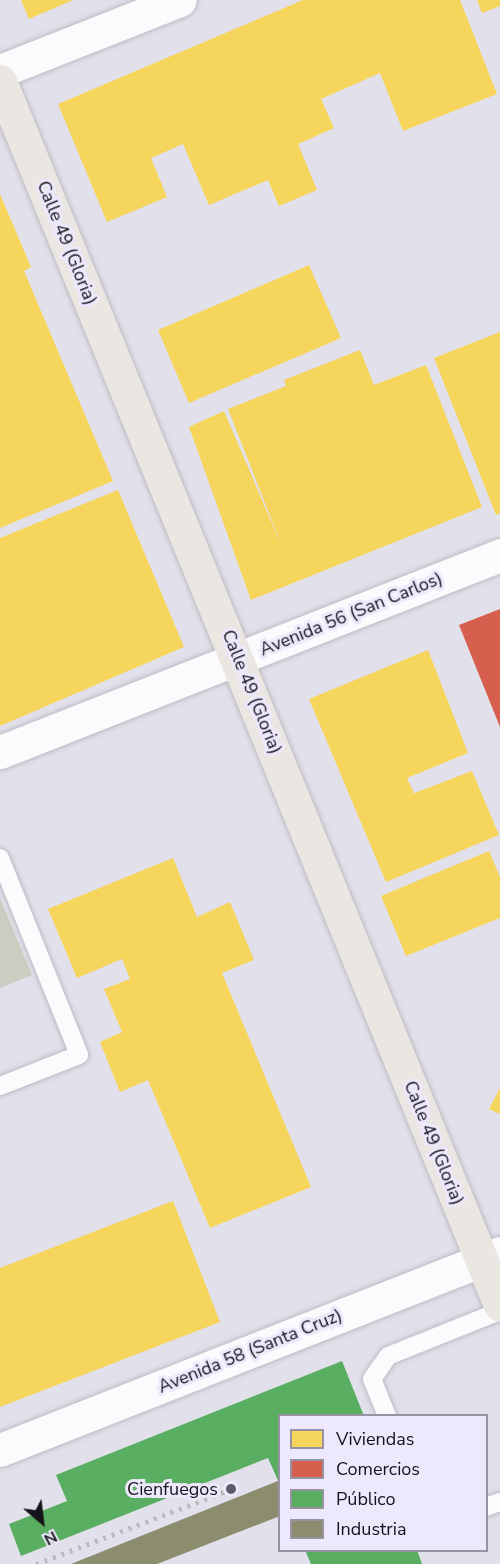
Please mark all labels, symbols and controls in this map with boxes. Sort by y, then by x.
street label: Calle 49 (Gloria) [32,178,102,308]
street label: Avenida 56 (San Carlos) [256,567,446,661]
street label: Calle 49 (Gloria) [217,627,287,757]
street label: Calle 49 (Gloria) [399,1078,469,1208]
street label: Avenida 58 (Santa Cruz) [155,1304,345,1398]
legend [278,1414,488,1552]
text: Viviendas [336,1427,415,1451]
text: Comercios [336,1457,420,1481]
place label: Cienfuegos [127,1478,218,1500]
marker: Cienfuegos [222,1480,240,1498]
text: Público [336,1487,396,1511]
north arrow [12,1492,72,1552]
text: Industria [336,1517,406,1541]
text: N [40,1525,61,1550]

